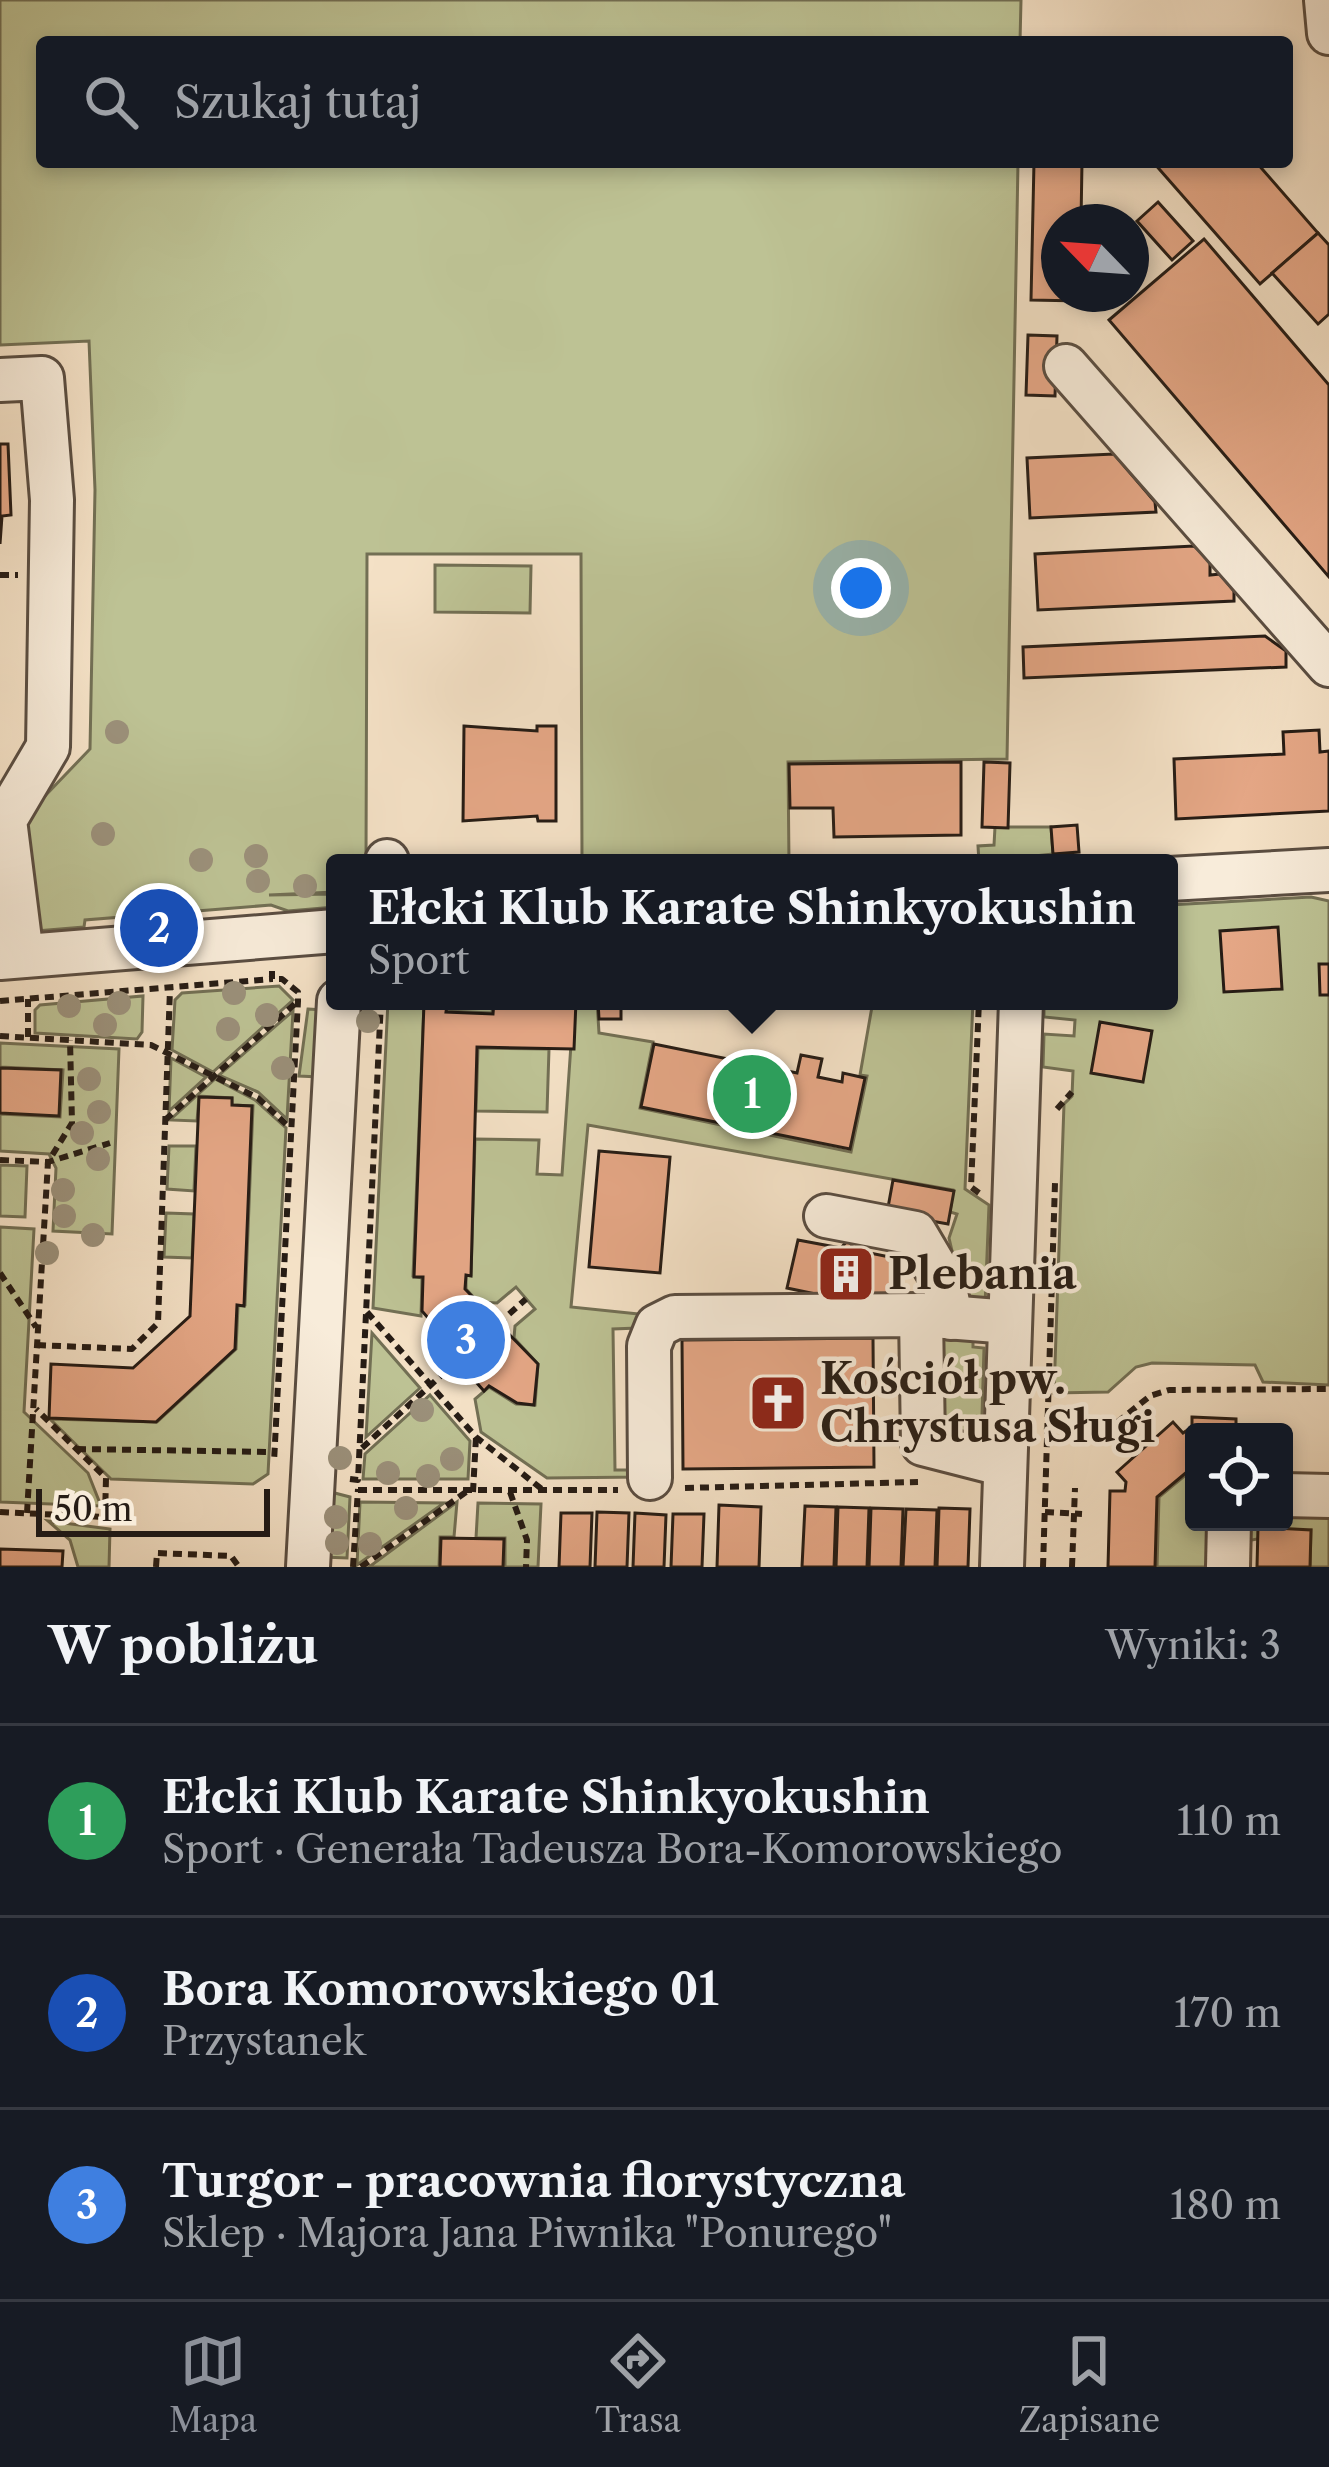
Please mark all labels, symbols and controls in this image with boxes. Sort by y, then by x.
search box [36,36,1293,168]
icon: search [78,69,144,135]
text: Szukaj tutaj [174,74,421,130]
north arrow [1041,204,1149,312]
your location [831,558,891,618]
popup [326,854,1178,1010]
text: Ełcki Klub Karate Shinkyokushin [368,880,1136,936]
pin: 2 [120,883,198,973]
text: Sport [368,936,469,984]
pin: 1 [713,1049,791,1139]
building icon: Plebania [815,1243,877,1305]
place label: Plebania [888,1248,1077,1300]
pin: 3 [427,1295,505,1385]
place label: Kościół pw. Chrystusa Sługi [820,1353,1155,1453]
church icon: Kościół pw. Chrystusa Sługi [747,1372,809,1434]
map controls [1185,1423,1293,1531]
button: locate [1185,1423,1293,1531]
scale bar [36,1483,270,1536]
text: 50 m [54,1489,132,1530]
text: W pobliżu [48,1614,319,1676]
text: Wyniki: 3 [1105,1621,1281,1669]
text: Ełcki Klub Karate Shinkyokushin [162,1769,930,1825]
text: 1 [78,1797,96,1845]
text: 110 m [1177,1797,1281,1845]
text: Sport · Generała Tadeusza Bora-Komorowskiego [162,1825,1062,1873]
text: Bora Komorowskiego 01 [162,1961,719,2017]
text: 2 [75,1989,99,2037]
text: 170 m [1174,1989,1281,2037]
text: Przystanek [162,2017,365,2065]
text: Turgor - pracownia florystyczna [162,2153,905,2209]
text: 3 [76,2181,98,2229]
text: 180 m [1170,2181,1281,2229]
text: Sklep · Majora Jana Piwnika "Ponurego" [162,2209,892,2257]
tab: Mapa [169,2328,257,2441]
tab: Trasa [595,2328,681,2441]
tab: Zapisane [1019,2328,1160,2441]

